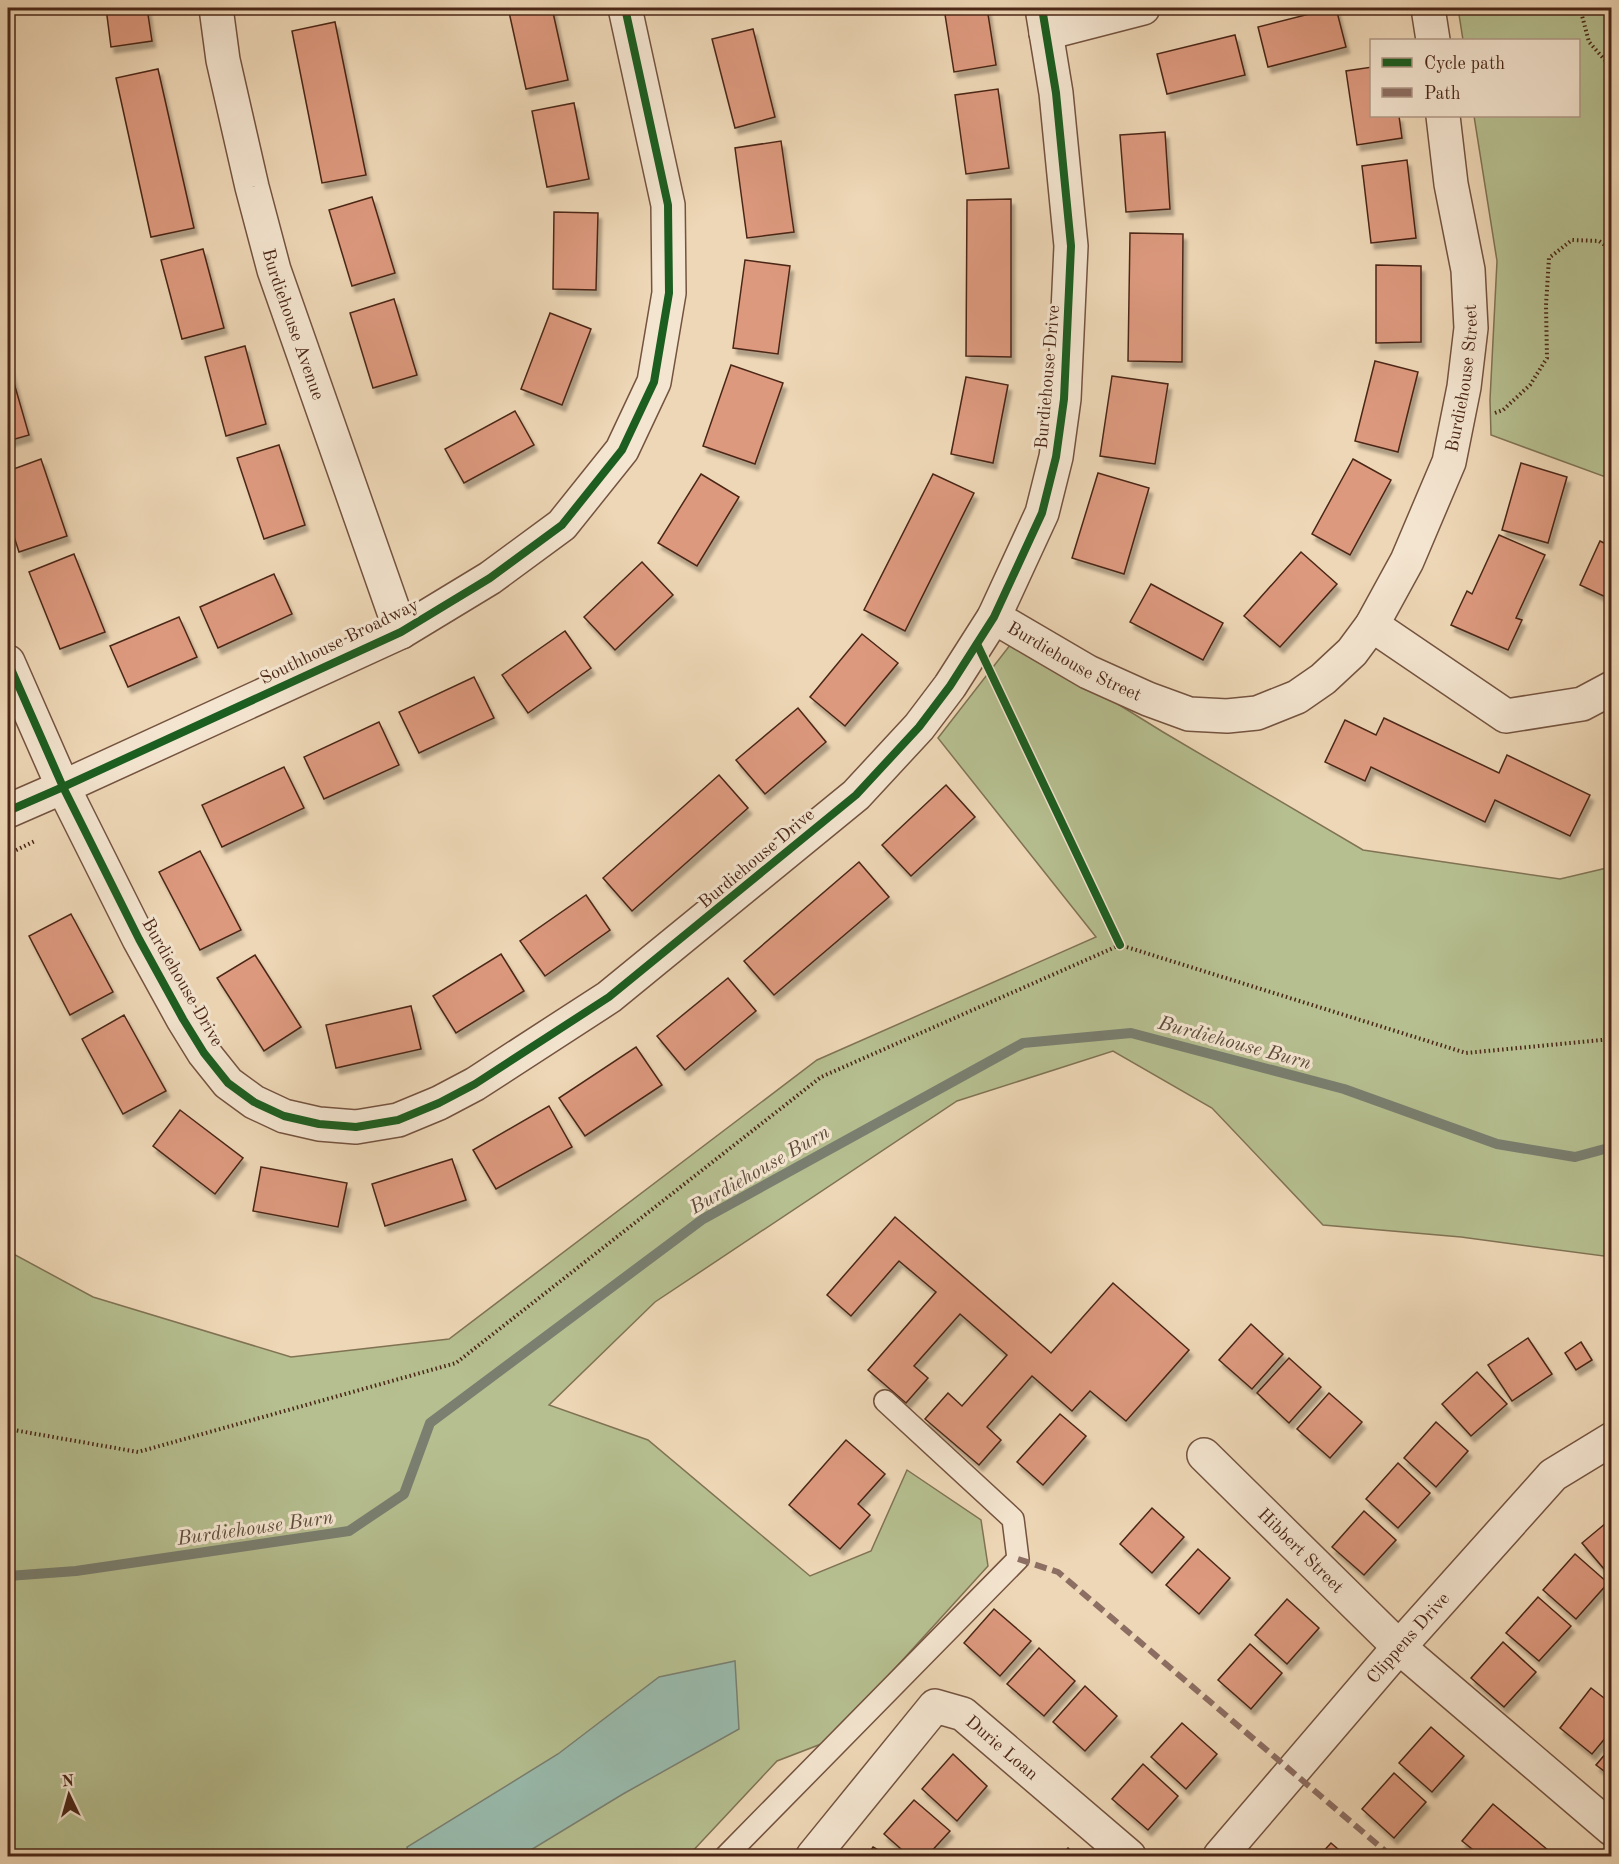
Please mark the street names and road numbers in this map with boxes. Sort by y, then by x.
street label: Burdiehouse Avenue [259,247,327,402]
street label: Burdiehouse Drive [1033,304,1063,450]
street label: Burdiehouse Street [1443,304,1481,454]
street label: Southhouse Broadway [257,596,422,688]
street label: Burdiehouse Street [1004,619,1144,705]
street label: Burdiehouse Drive [695,805,818,912]
street label: Burdiehouse Drive [138,915,226,1050]
street label: Hibbert Street [1254,1505,1347,1597]
street label: Clippens Drive [1364,1589,1453,1687]
street label: Durie Loan [962,1713,1041,1784]

